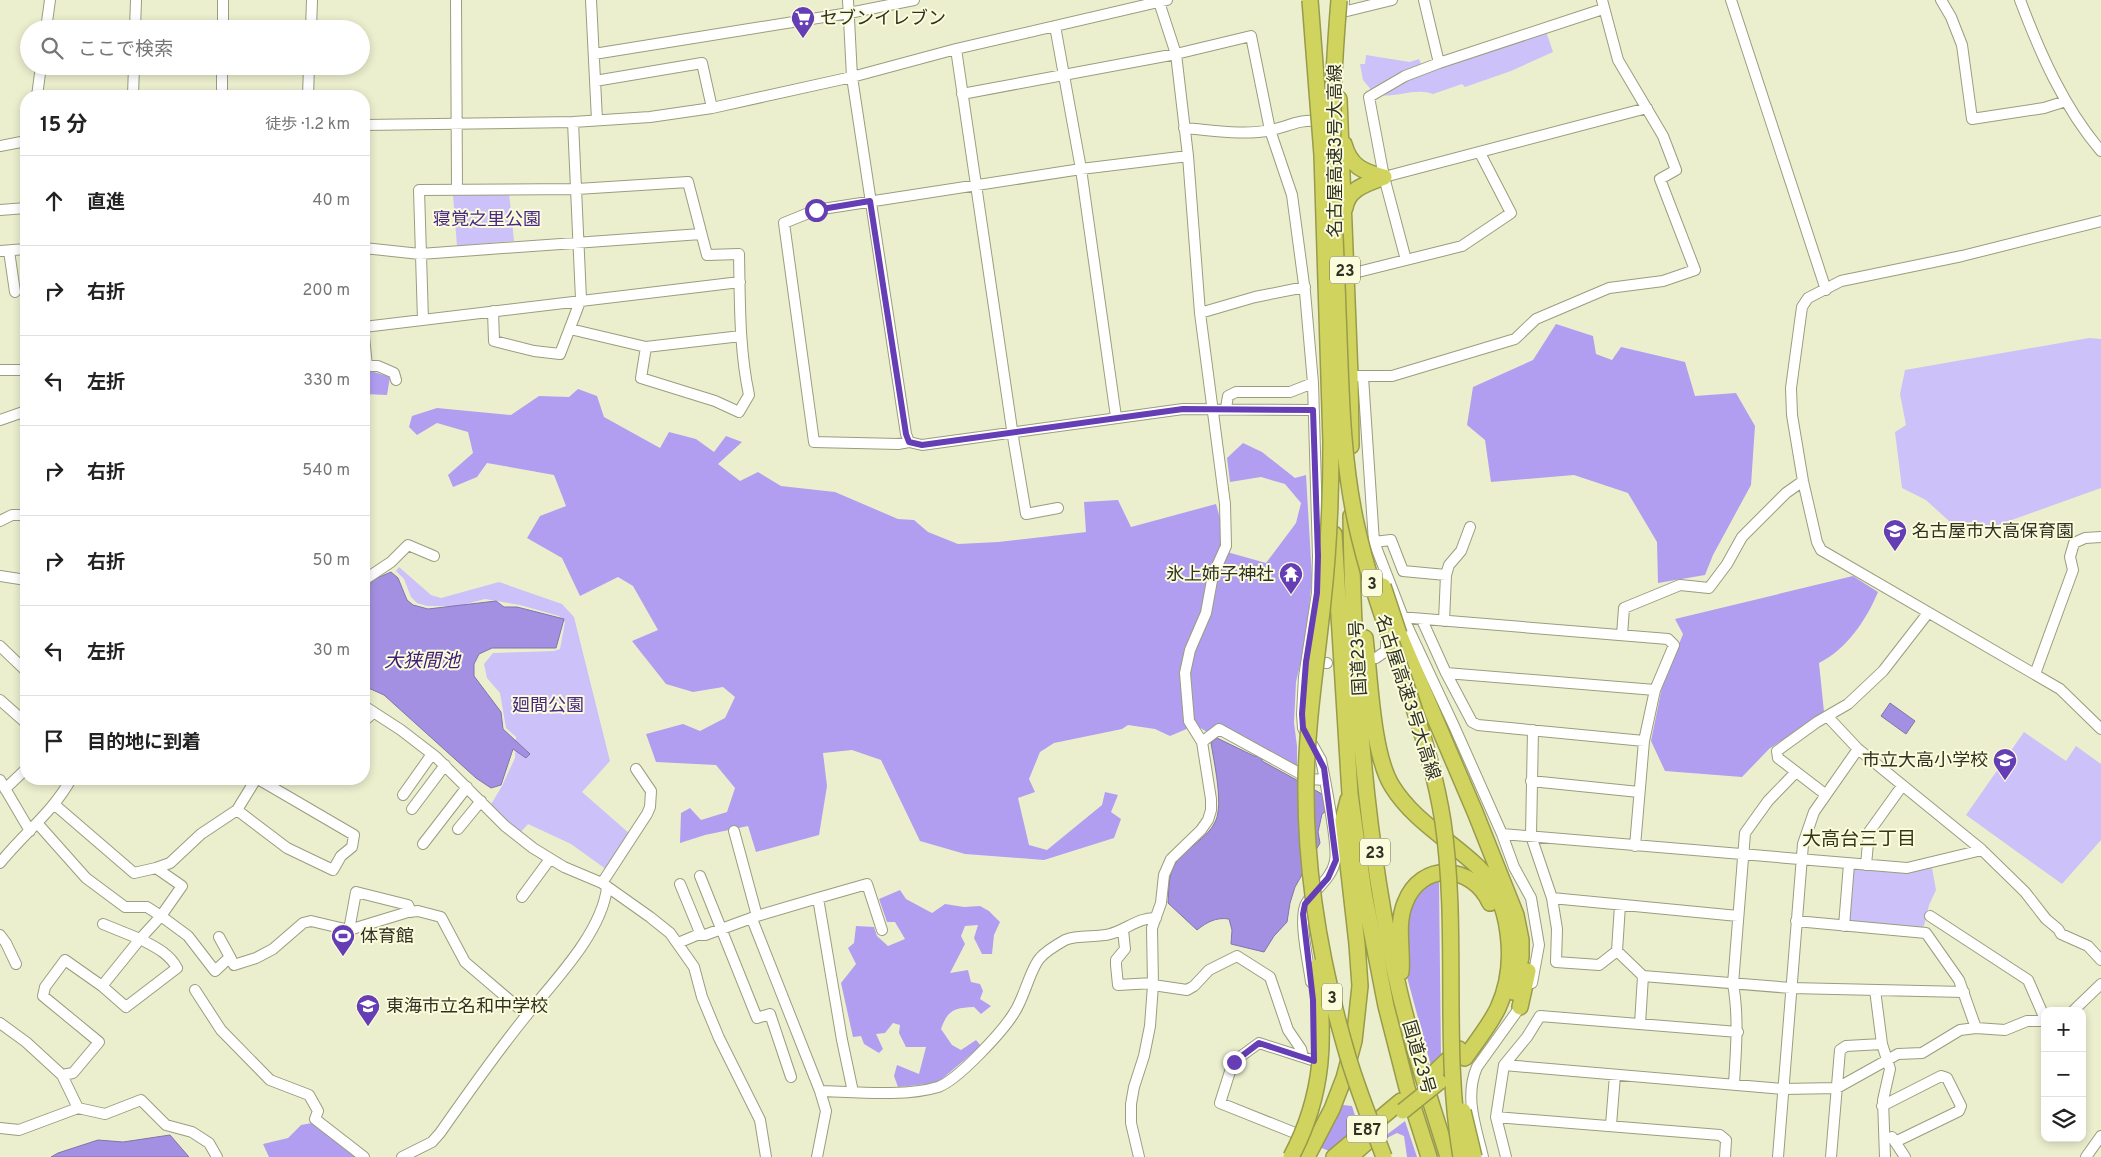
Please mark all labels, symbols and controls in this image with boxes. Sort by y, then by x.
supermarket icon: セブンイレブン [790,5,816,39]
place label: セブンイレブン [820,8,946,31]
search box [20,20,370,75]
icon: search [38,34,66,62]
text: ここで検索 [78,38,173,62]
street label: 名古屋高速3号大高線 [1325,65,1348,237]
text: 15 分 [40,112,87,139]
text: 徒歩 · 1.2 km [265,115,350,135]
icon: ahead [40,187,68,215]
text: 直進 [87,191,125,215]
text: 40 m [312,191,350,211]
route start [805,199,828,222]
park label: 寝覚之里公園 [433,209,541,232]
road number: 23 [1330,256,1360,284]
icon: right [40,277,68,305]
text: 右折 [87,281,125,305]
text: 200 m [302,281,350,301]
icon: left [40,367,68,395]
text: 左折 [87,371,125,395]
text: 330 m [303,371,350,391]
icon: right [40,457,68,485]
text: 右折 [87,461,125,485]
text: 540 m [302,461,350,481]
school or university icon: 名古屋市大高保育園 [1882,518,1908,552]
place label: 名古屋市大高保育園 [1912,521,2074,544]
icon: right [40,547,68,575]
text: 右折 [87,551,125,575]
text: 50 m [313,551,350,571]
temple icon: 氷上姉子神社 [1278,561,1304,595]
place label: 氷上姉子神社 [1166,564,1274,587]
road number: 3 [1362,570,1382,596]
street label: 名古屋高速3号大高線 [1369,612,1444,783]
street label: 国道23号 [1346,619,1373,696]
icon: left [40,637,68,665]
text: 左折 [87,641,125,665]
text: 30 m [313,641,350,661]
water label: 大狭間池 [384,650,462,674]
park label: 廻間公園 [512,695,584,718]
icon: arrive [40,727,68,755]
text: 目的地に到着 [87,731,201,755]
school or university icon: 市立大高小学校 [1992,747,2018,781]
place label: 市立大高小学校 [1862,750,1988,773]
district label: 大高台三丁目 [1802,828,1916,852]
road number: 23 [1360,839,1390,866]
sports icon: 体育館 [330,923,356,957]
place label: 体育館 [360,926,414,949]
road number: 3 [1322,984,1342,1010]
school or university icon: 東海市立名和中学校 [355,993,381,1027]
place label: 東海市立名和中学校 [386,996,548,1019]
map controls [2041,1007,2086,1142]
button: + [2041,1007,2086,1052]
street label: 国道23号 [1396,1018,1439,1097]
route end [1223,1051,1246,1074]
button: − [2041,1052,2086,1097]
button: layers [2041,1097,2086,1142]
road number: E87 [1347,1116,1387,1142]

